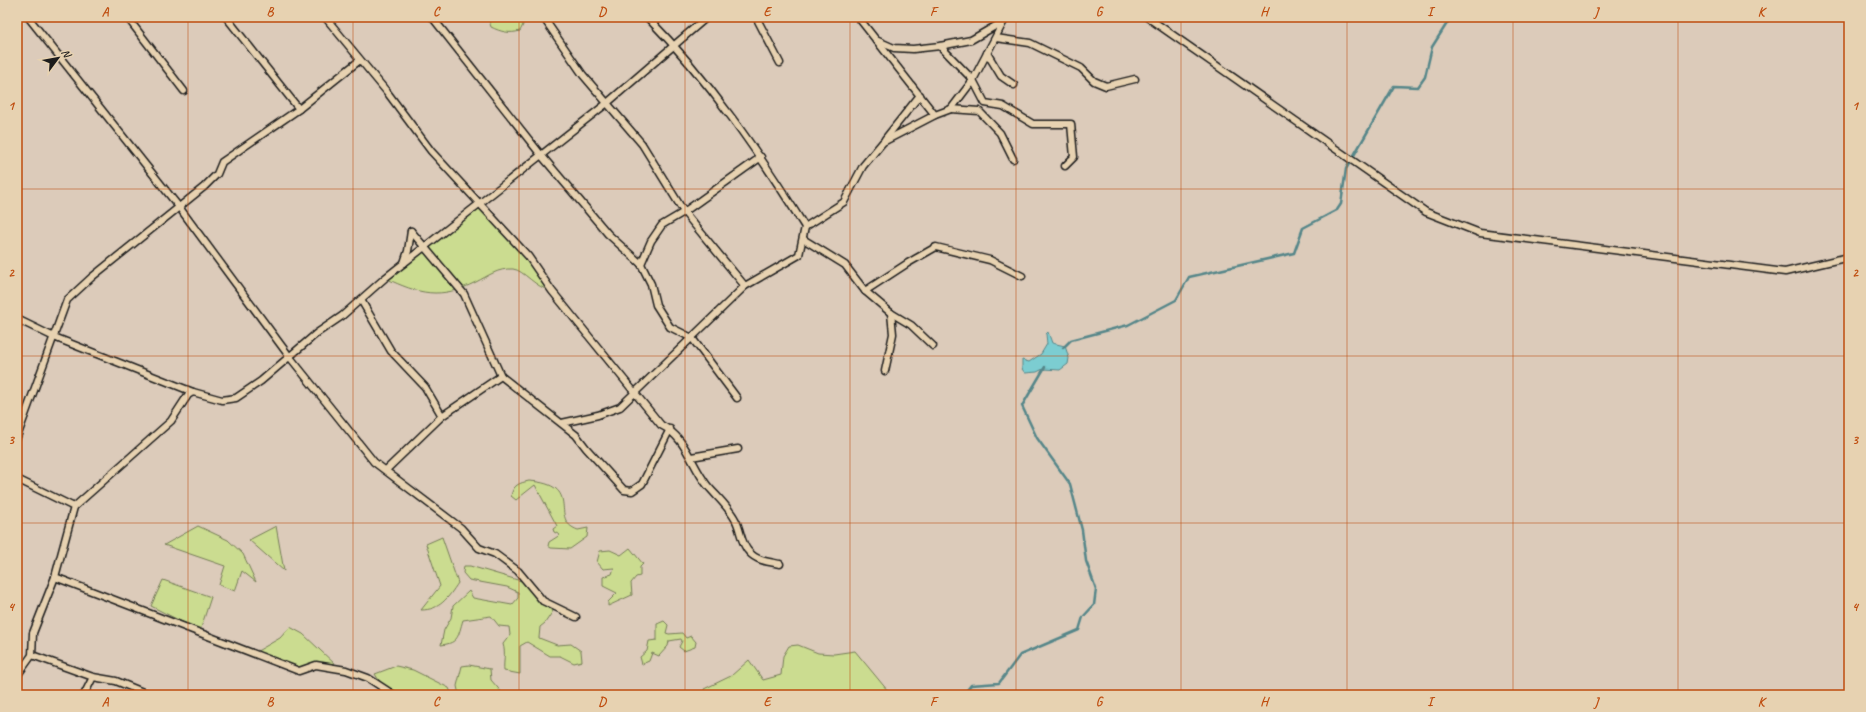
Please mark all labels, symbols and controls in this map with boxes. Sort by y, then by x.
text: A [102,4,110,20]
text: B [267,4,275,20]
text: C [433,4,441,20]
text: D [598,4,607,20]
text: E [764,4,773,20]
text: F [930,4,939,20]
text: G [1096,4,1104,20]
text: H [1260,4,1270,20]
text: I [1427,4,1436,20]
text: J [1593,4,1600,20]
text: K [1758,4,1768,20]
north arrow [38,38,78,78]
text: N [59,46,75,61]
text: 1 [8,98,16,114]
text: 1 [1852,98,1860,114]
text: 2 [8,265,15,281]
text: 2 [1852,265,1859,281]
text: 3 [8,432,15,448]
text: 3 [1852,432,1859,448]
text: 4 [8,599,16,615]
text: 4 [1852,599,1860,615]
text: A [102,694,110,710]
text: B [267,694,275,710]
text: C [433,694,441,710]
text: D [598,694,607,710]
text: E [764,694,773,710]
text: F [930,694,939,710]
text: G [1096,694,1104,710]
text: H [1260,694,1270,710]
text: I [1427,694,1436,710]
text: J [1593,694,1600,710]
text: K [1758,694,1768,710]

